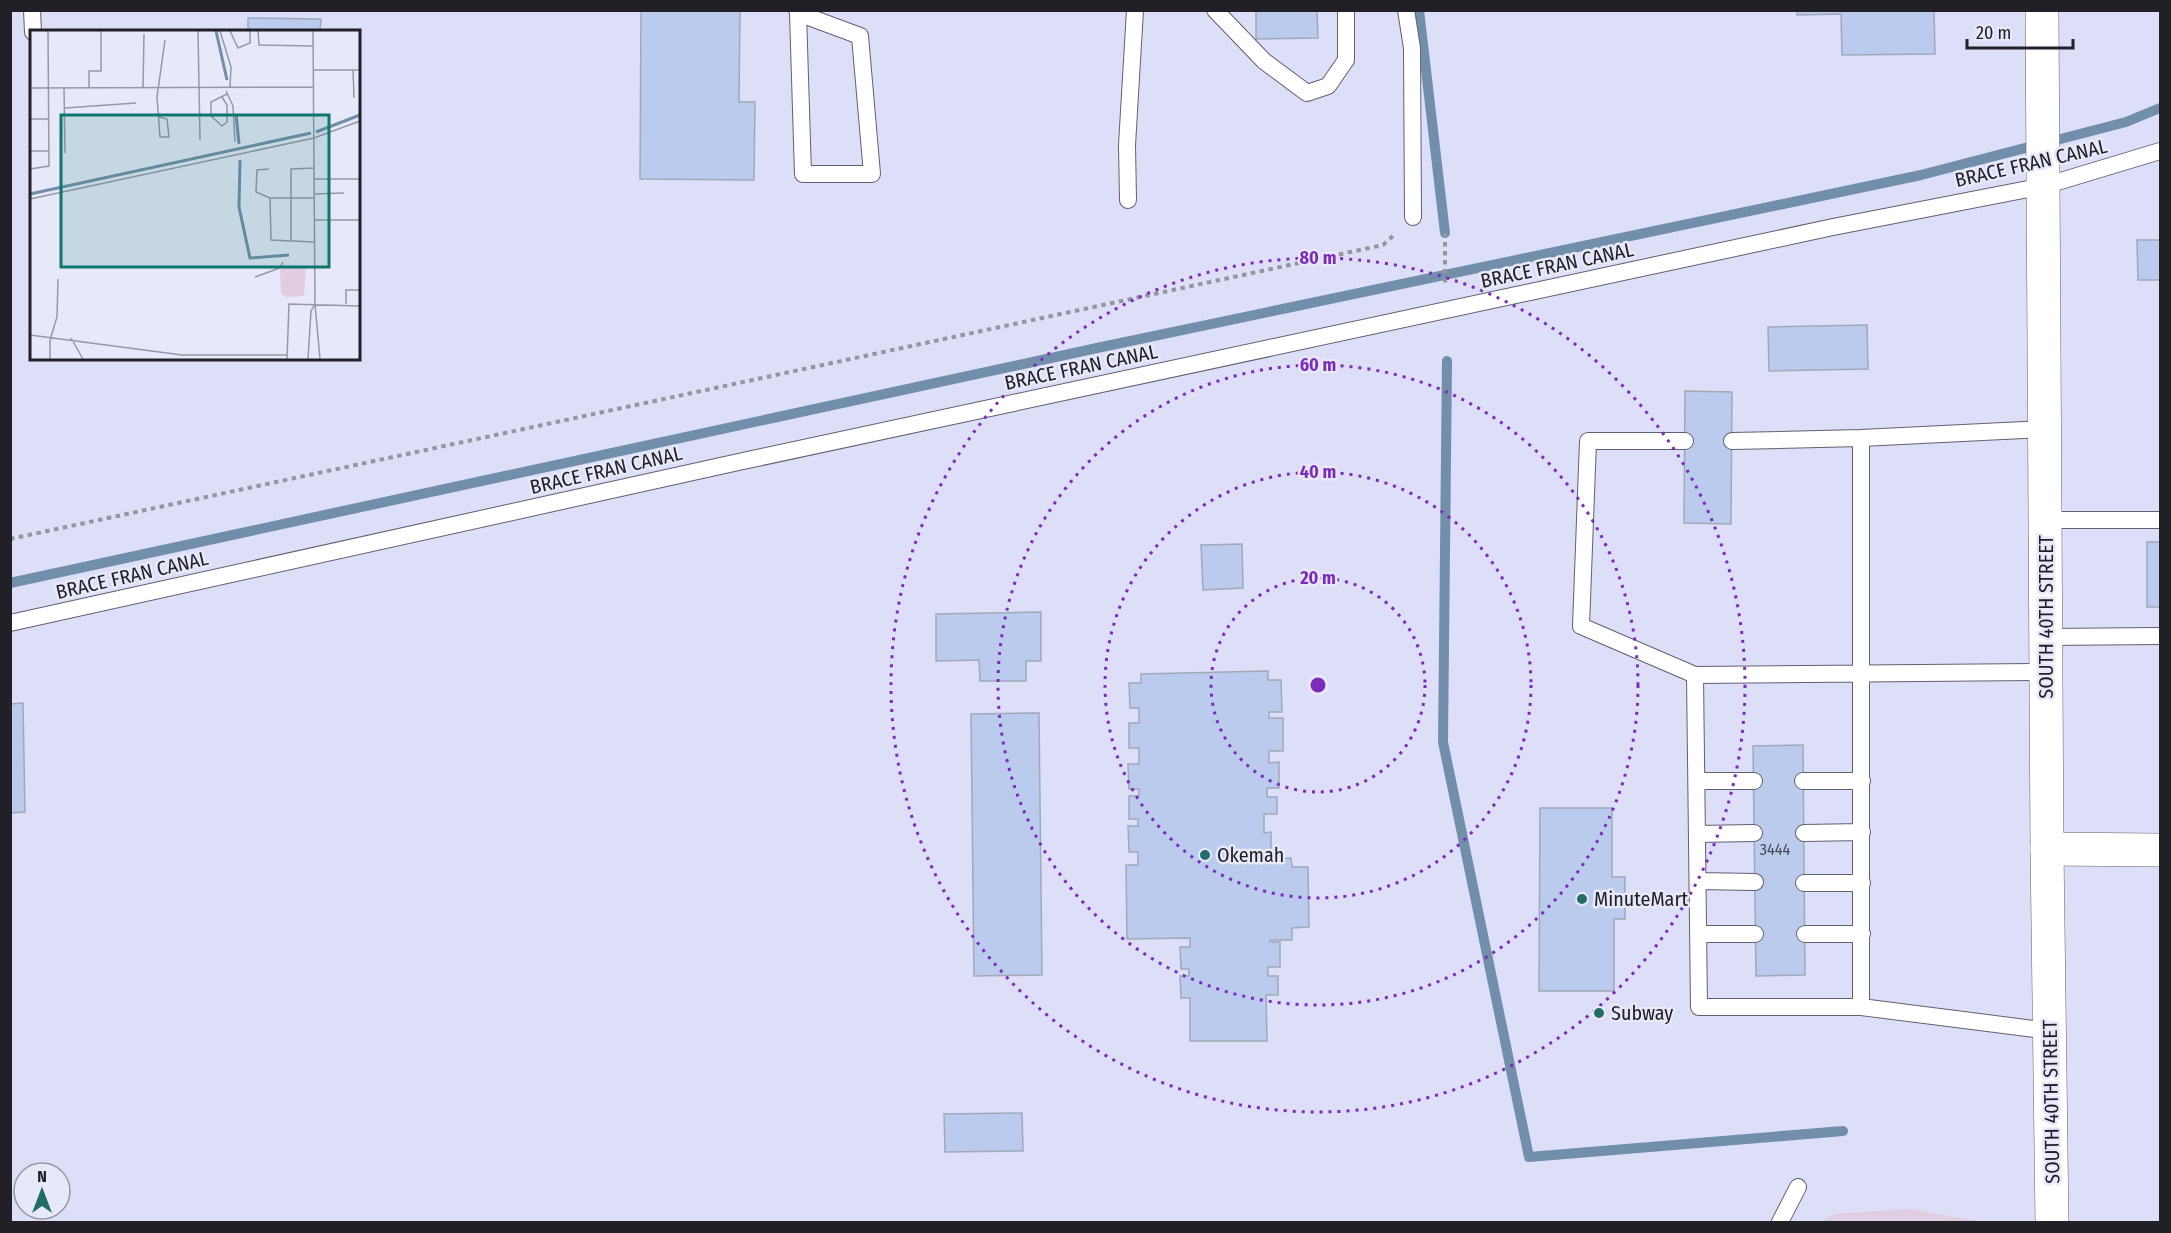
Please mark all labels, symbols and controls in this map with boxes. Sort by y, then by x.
scale bar [1967,12,2074,50]
text: 20 m [1976,22,2011,44]
inset map [30,30,360,360]
street label: BRACE FRAN CANAL [1952,134,2110,192]
street label: BRACE FRAN CANAL [1478,237,1636,293]
text: 80 m [1300,247,1336,269]
street label: BRACE FRAN CANAL [1002,339,1160,395]
text: 60 m [1300,354,1336,376]
street label: BRACE FRAN CANAL [527,441,685,499]
text: 40 m [1300,461,1336,483]
street label: SOUTH 40TH STREET [2034,534,2058,699]
street label: BRACE FRAN CANAL [53,546,211,604]
text: 20 m [1299,567,1336,589]
centre of rings [1308,675,1328,695]
house number: 3444 [1760,840,1790,859]
place label: Okemah [1217,843,1284,867]
marker: Okemah [1198,848,1212,862]
place label: MinuteMart [1594,887,1688,911]
marker: MinuteMart [1575,892,1589,906]
place label: Subway [1611,1001,1673,1025]
marker: Subway [1592,1006,1606,1020]
street label: SOUTH 40TH STREET [2038,1019,2064,1184]
north arrow [12,1161,72,1221]
text: N [37,1167,47,1186]

